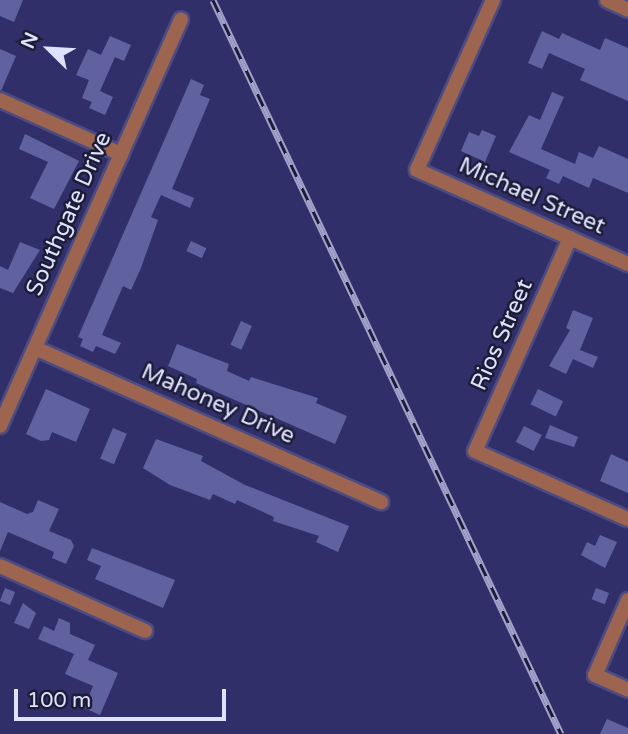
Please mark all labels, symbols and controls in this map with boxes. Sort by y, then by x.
north arrow [14,14,84,84]
text: N [17,29,43,52]
street label: Southgate Drive [21,128,117,300]
street label: Michael Street [455,151,609,241]
street label: Rios Street [465,275,539,395]
street label: Mahoney Drive [137,358,299,450]
scale bar [18,674,229,718]
text: 100 m [27,688,91,713]

